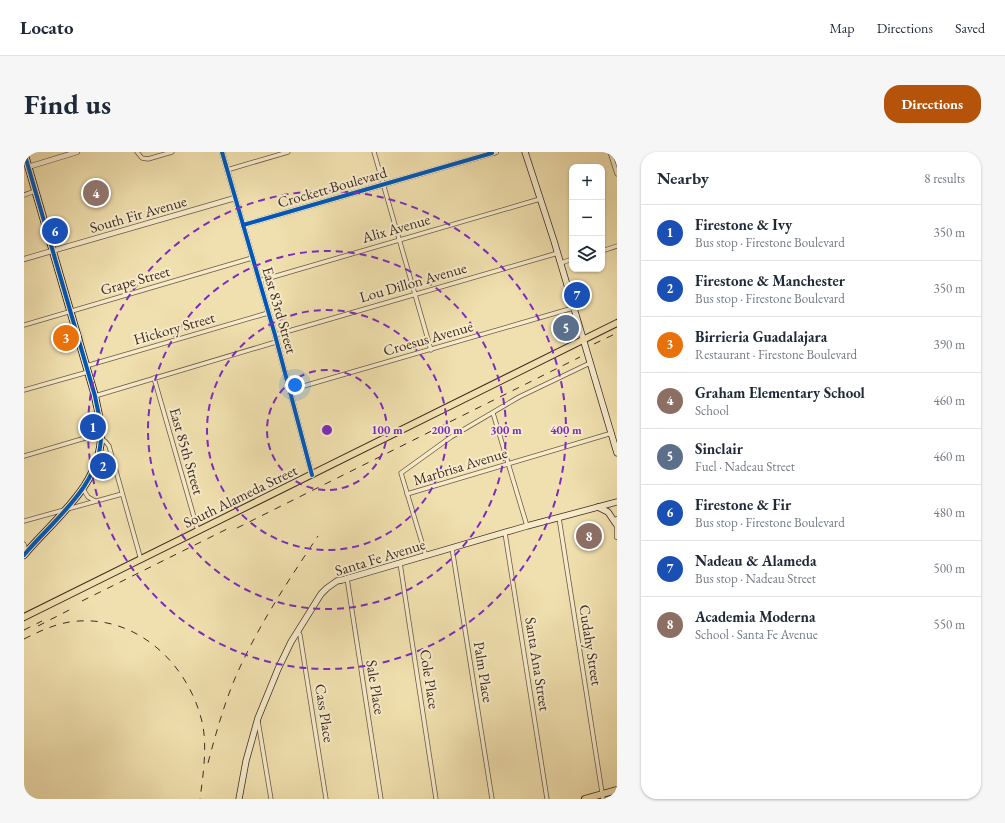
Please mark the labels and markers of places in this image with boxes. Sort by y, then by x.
pin: 4 [83,178,109,208]
pin: 6 [42,216,68,246]
pin: 7 [564,280,590,310]
pin: 5 [553,313,579,343]
pin: 3 [53,323,79,353]
pin: 1 [80,412,106,442]
centre of rings [320,423,334,437]
pin: 2 [90,451,116,481]
pin: 8 [576,521,602,551]

